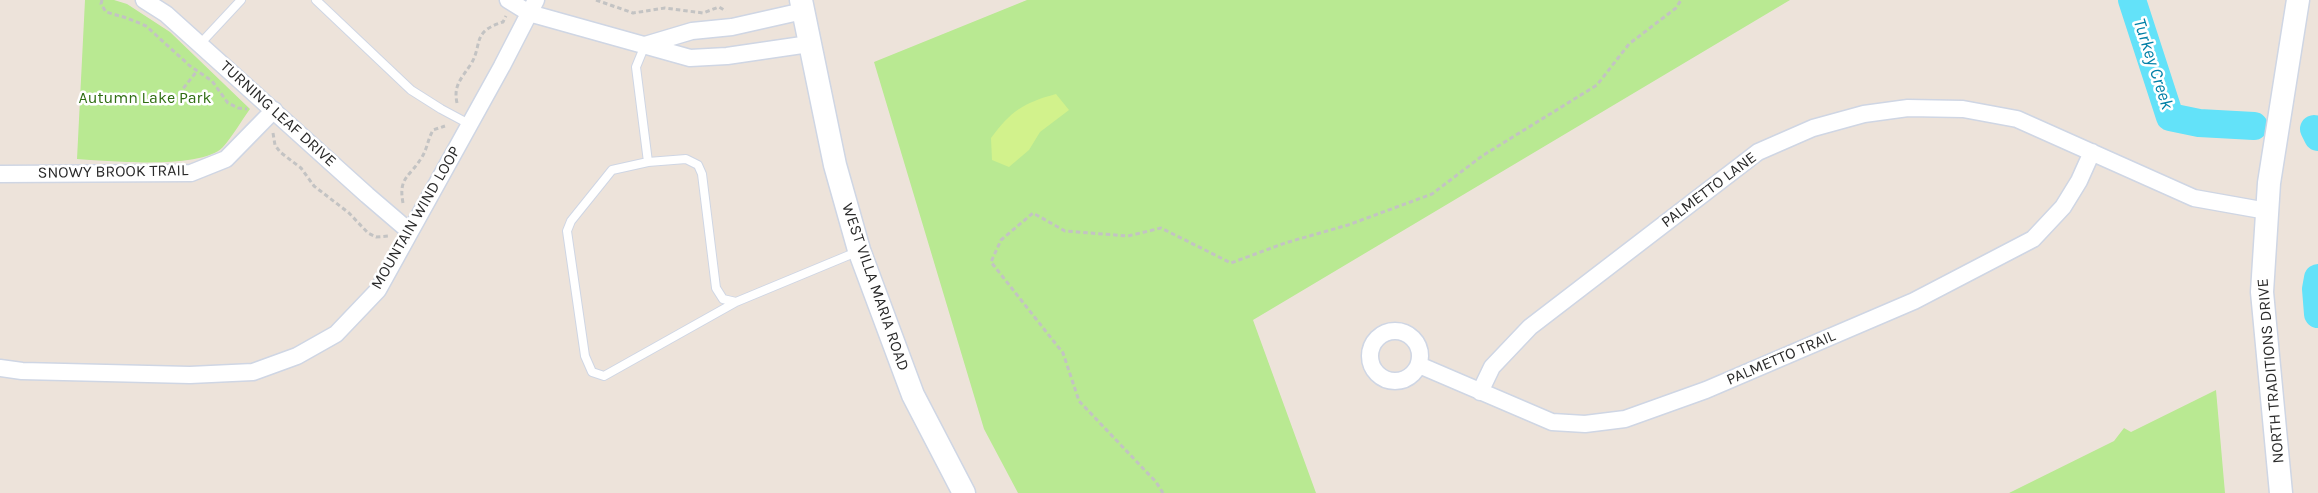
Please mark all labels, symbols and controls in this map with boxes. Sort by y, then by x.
water label: Turkey Creek [2128,16,2178,112]
street label: TURNING LEAF DRIVE [216,57,340,171]
park label: Autumn Lake Park [79,88,211,108]
street label: MOUNTAIN WIND LOOP [367,143,465,293]
street label: PALMETTO LANE [1658,148,1760,232]
street label: SNOWY BROOK TRAIL [37,161,189,183]
street label: WEST VILLA MARIA ROAD [837,201,913,373]
street label: NORTH TRADITIONS DRIVE [2253,278,2289,464]
street label: PALMETTO TRAIL [1724,326,1838,390]

